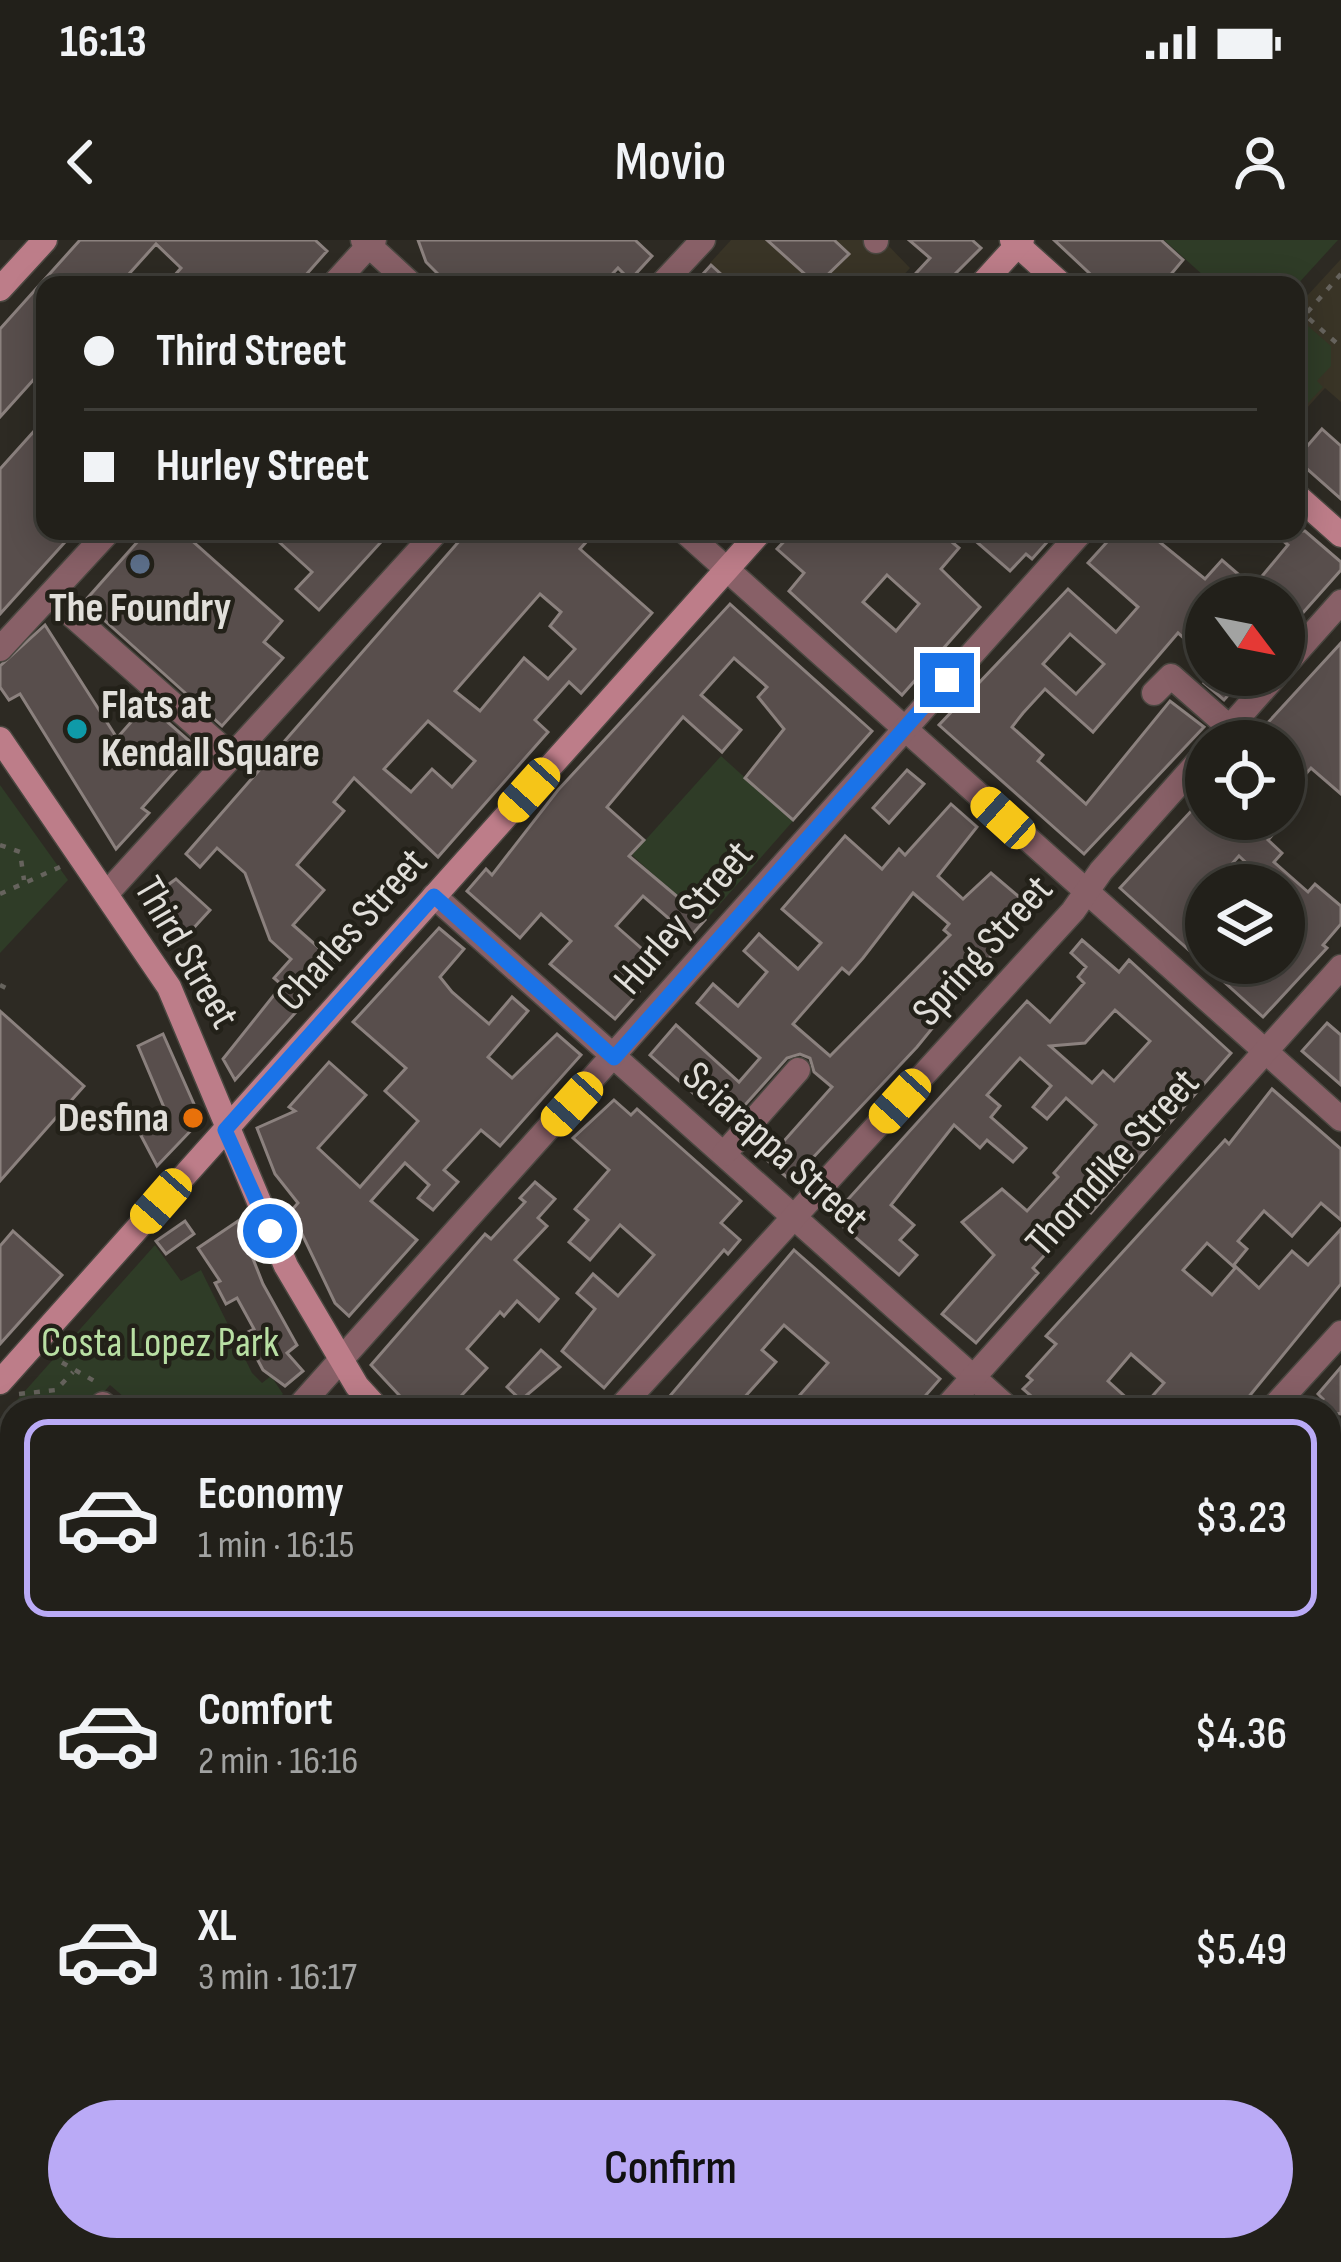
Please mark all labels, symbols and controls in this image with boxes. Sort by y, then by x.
text: 16:13 [60,15,147,70]
icon: back [48,129,114,195]
icon: person [1227,129,1293,195]
text: Movio [615,130,726,195]
text: Third Street [156,324,346,379]
text: Hurley Street [156,439,369,494]
marker: The Foundry [127,551,153,577]
north arrow [1185,576,1305,696]
map controls [1185,576,1305,984]
place label: The Foundry [49,583,231,634]
route end [920,653,974,707]
place label: Flats at Kendall Square [101,680,320,779]
marker: Flats at Kendall Square [64,716,90,742]
button: locate [1185,720,1305,840]
car [492,751,566,829]
car [964,781,1042,855]
street label: Hurley Street [603,831,765,1005]
street label: Charles Street [266,838,438,1022]
button: layers [1185,864,1305,984]
street label: Spring Street [902,865,1064,1037]
street label: Third Street [122,868,250,1038]
street label: Sciarappa Street [672,1051,878,1245]
street label: Thorndike Street [1015,1059,1211,1267]
car [863,1062,937,1140]
car [535,1065,609,1143]
place label: Desfina [58,1093,169,1144]
marker: Desfina [180,1105,206,1131]
car [124,1162,198,1240]
route start [243,1204,297,1258]
park label: Costa Lopez Park [41,1318,279,1369]
icon: car [54,1464,162,1572]
text: Economy [198,1467,344,1522]
text: $3.23 [1195,1491,1287,1546]
text: 1 min · 16:15 [198,1522,354,1569]
icon: car [54,1680,162,1788]
text: Comfort [198,1683,333,1738]
text: $4.36 [1194,1707,1287,1762]
text: 2 min · 16:16 [198,1738,358,1785]
icon: car [54,1896,162,2004]
text: XL [198,1899,237,1954]
text: $5.49 [1195,1923,1287,1978]
text: 3 min · 16:17 [198,1954,357,2001]
button: Confirm [48,2100,1293,2238]

